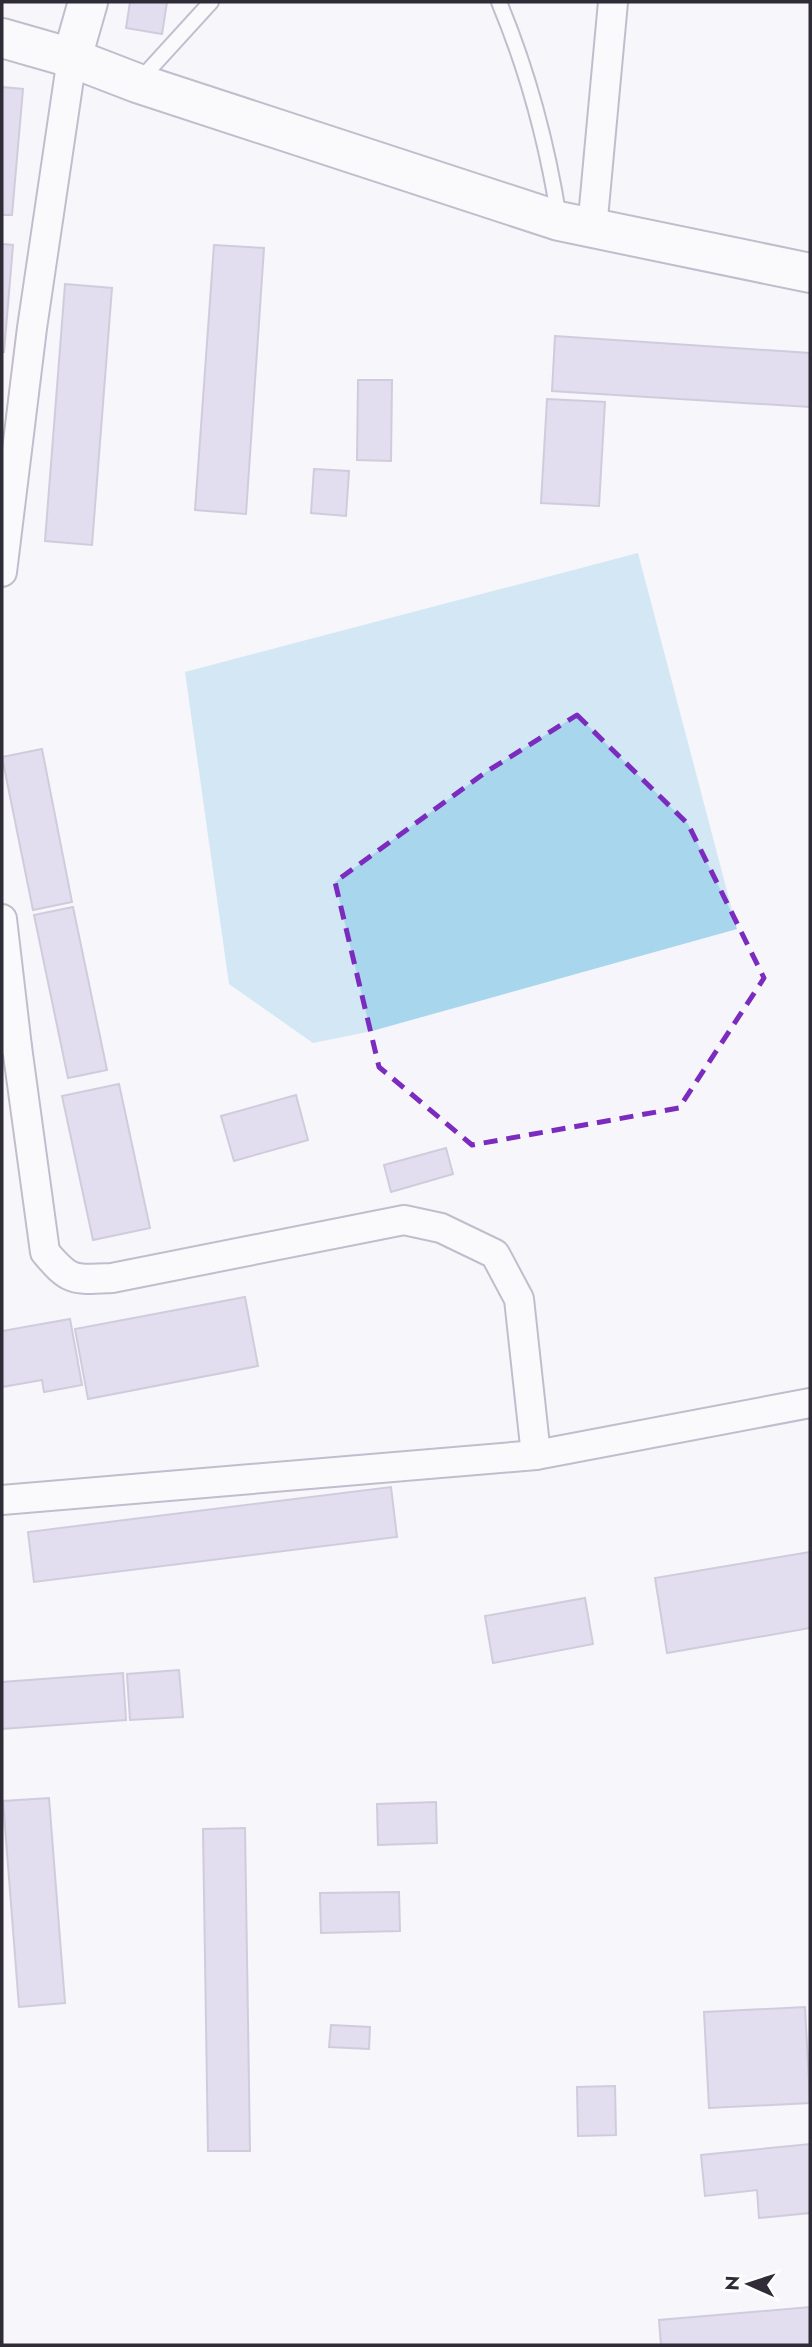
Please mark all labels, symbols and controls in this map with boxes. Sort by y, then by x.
north arrow [714,2249,784,2319]
text: N [719,2275,746,2291]

